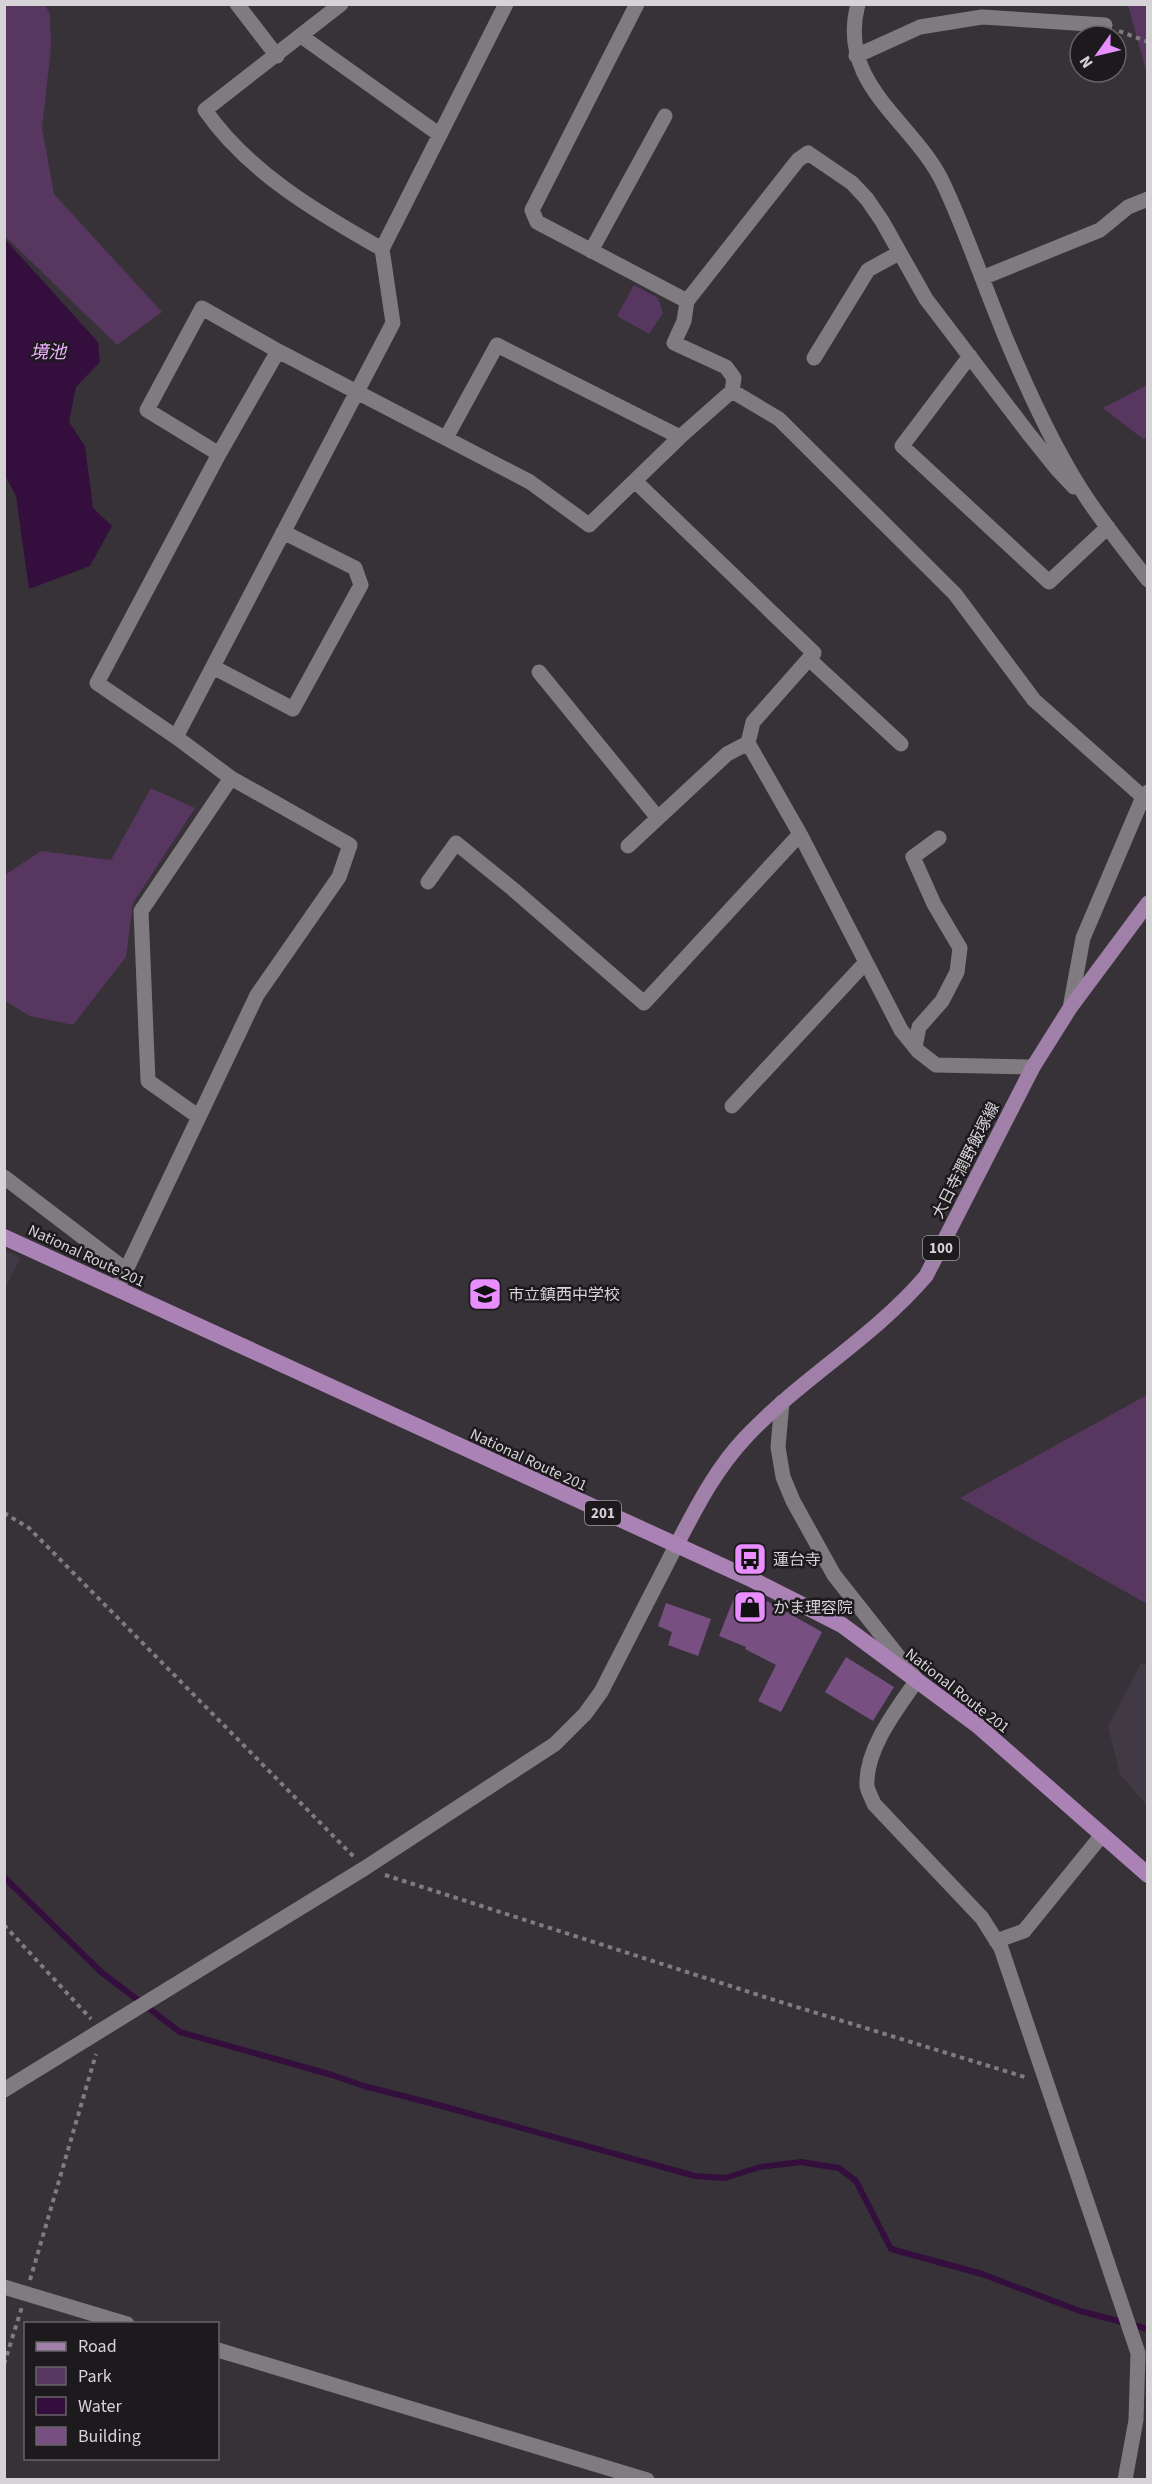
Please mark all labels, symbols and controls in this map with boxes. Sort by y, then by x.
north arrow [1068,24,1128,84]
text: N [1074,51,1098,72]
water label: 境池 [30,340,68,365]
street label: 大日寺潤野飯塚線 [927,1098,1005,1222]
street label: National Route 201 [24,1219,149,1293]
road number: 100 [923,1236,959,1260]
school or university icon: 市立鎮西中学校 [467,1276,503,1312]
place label: 市立鎮西中学校 [508,1284,620,1306]
street label: National Route 201 [466,1423,591,1497]
road number: 201 [585,1501,621,1525]
bus stop icon: 蓮台寺 [732,1541,768,1577]
place label: 蓮台寺 [773,1549,821,1571]
shop icon: かま理容院 [732,1589,768,1625]
place label: かま理容院 [773,1597,853,1619]
street label: National Route 201 [901,1643,1014,1739]
legend [24,2322,219,2460]
text: Road [78,2334,117,2359]
text: Park [78,2364,112,2389]
text: Water [78,2394,122,2419]
text: Building [78,2424,141,2449]

